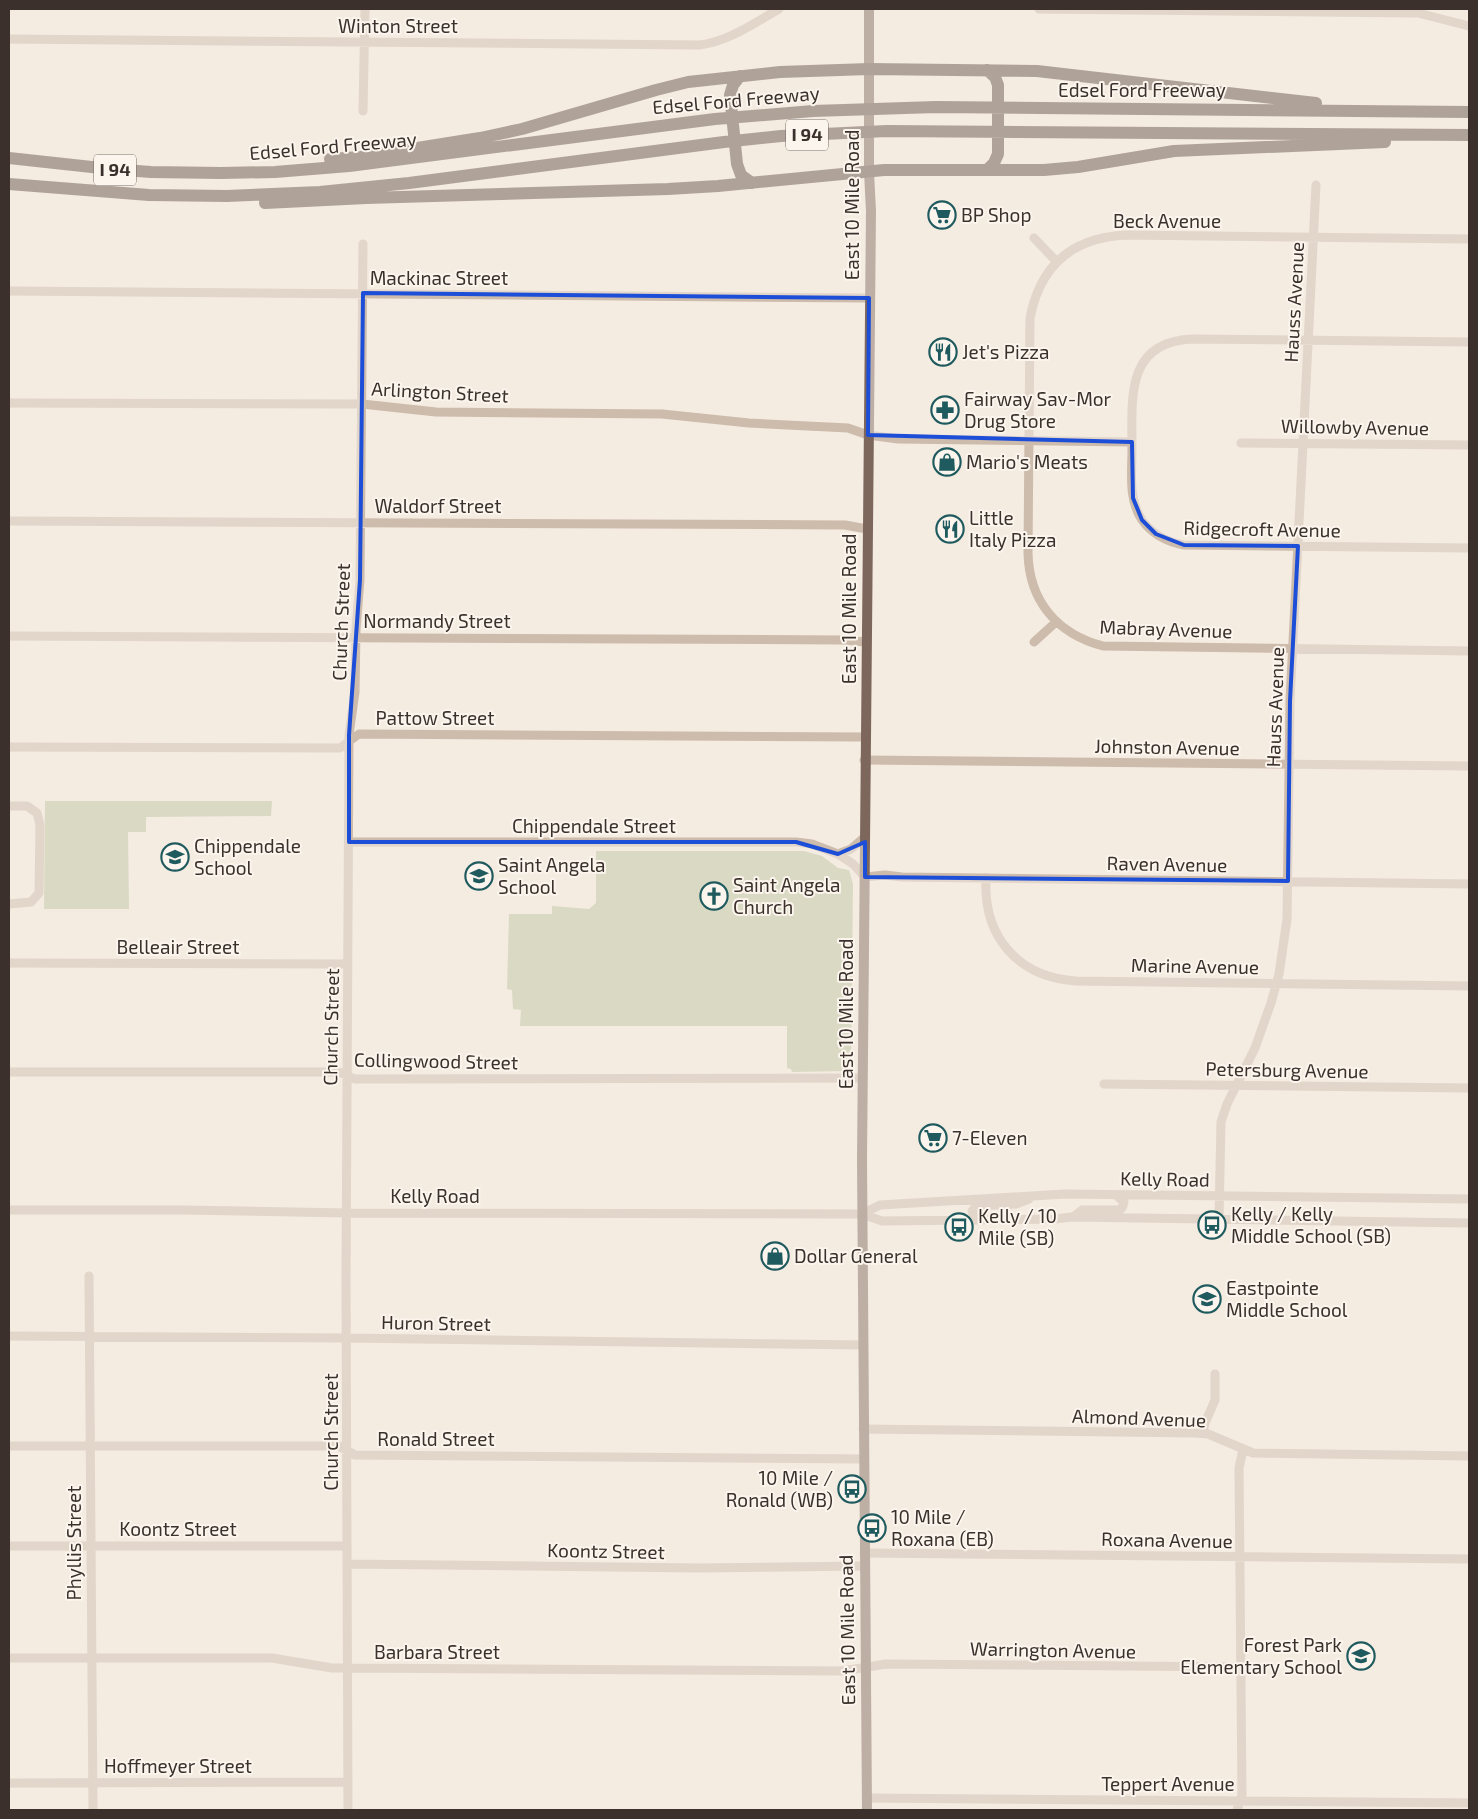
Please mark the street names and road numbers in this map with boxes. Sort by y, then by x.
street label: Winton Street [338,14,458,37]
street label: Edsel Ford Freeway [1058,78,1226,101]
street label: Edsel Ford Freeway [651,81,821,118]
road number: I 94 [786,120,828,150]
street label: Edsel Ford Freeway [248,127,418,164]
street label: East 10 Mile Road [840,130,863,280]
road number: I 94 [94,154,136,186]
street label: Beck Avenue [1113,209,1221,232]
street label: Hauss Avenue [1279,241,1308,363]
street label: Mackinac Street [370,266,508,289]
street label: Arlington Street [371,376,509,407]
street label: Willowby Avenue [1281,414,1429,439]
street label: Waldorf Street [374,494,502,517]
street label: Ridgecroft Avenue [1183,516,1341,541]
street label: East 10 Mile Road [837,534,860,684]
street label: Church Street [327,563,354,681]
street label: Normandy Street [363,609,511,632]
street label: Mabray Avenue [1099,615,1233,642]
street label: Hauss Avenue [1261,646,1288,768]
street label: Pattow Street [375,706,495,729]
street label: Johnston Avenue [1094,734,1240,759]
street label: Chippendale Street [512,814,676,837]
street label: Raven Avenue [1106,851,1228,876]
street label: Belleair Street [117,935,239,958]
street label: East 10 Mile Road [834,939,857,1089]
street label: Marine Avenue [1131,953,1259,978]
street label: Church Street [318,968,343,1086]
street label: Collingwood Street [354,1048,518,1073]
street label: Petersburg Avenue [1205,1057,1369,1082]
street label: Kelly Road [1120,1166,1210,1191]
street label: Kelly Road [390,1184,480,1207]
street label: Huron Street [381,1310,491,1335]
street label: Church Street [319,1373,342,1491]
street label: Almond Avenue [1072,1404,1207,1431]
street label: Ronald Street [377,1427,495,1450]
street label: Phyllis Street [62,1486,85,1601]
street label: Koontz Street [119,1517,237,1540]
street label: Roxana Avenue [1101,1527,1233,1552]
street label: Koontz Street [547,1538,665,1563]
street label: East 10 Mile Road [834,1554,859,1706]
street label: Warrington Avenue [970,1637,1136,1662]
street label: Barbara Street [374,1640,500,1663]
street label: Hoffmeyer Street [104,1754,252,1777]
street label: Teppert Avenue [1101,1772,1235,1795]

